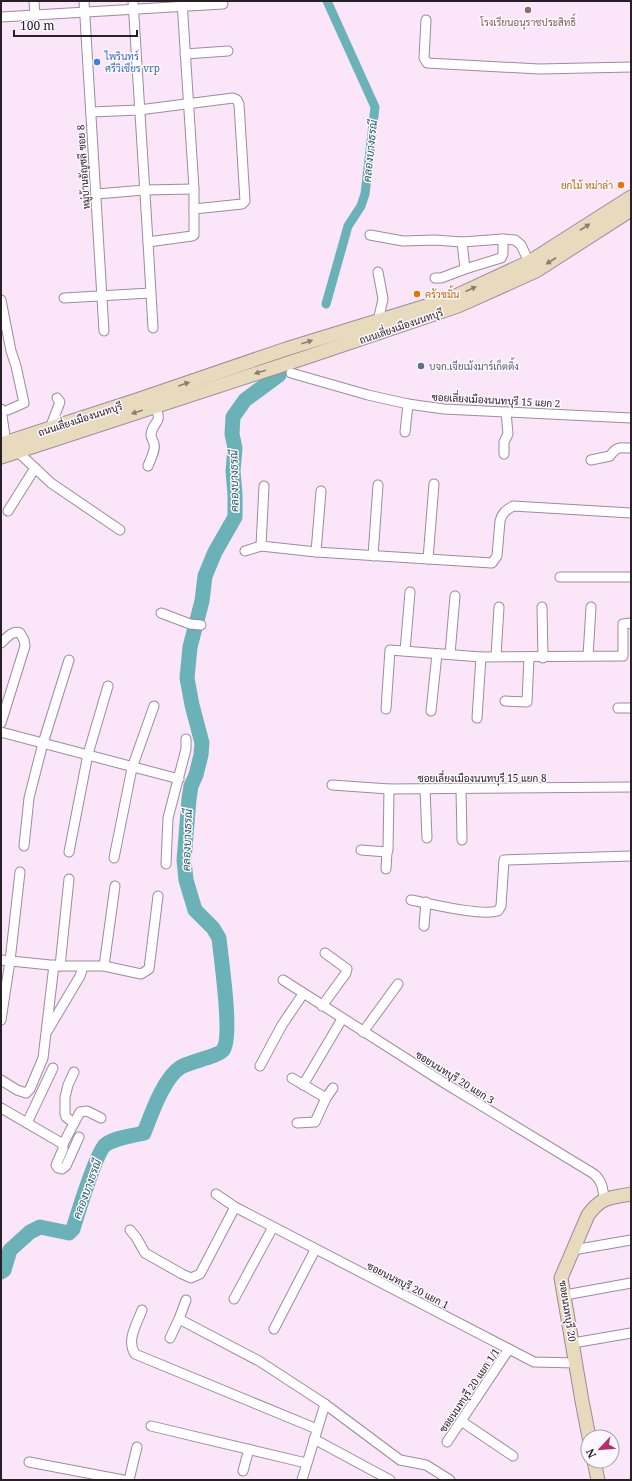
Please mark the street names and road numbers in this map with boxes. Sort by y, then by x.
street label: หมู่บ้านอัญชลี ซอย 8 [73,124,94,210]
street label: ถนนเลี่ยงเมืองนนทบุรี [357,304,445,348]
street label: ซอยเลี่ยงเมืองนนทบุรี 15 แยก 2 [431,389,561,411]
street label: ถนนเลี่ยงเมืองนนทบุรี [36,398,124,440]
street label: ซอยเลี่ยงเมืองนนทบุรี 15 แยก 8 [418,770,547,786]
street label: ซอยนนทบุรี 20 แยก 3 [413,1047,497,1108]
street label: ซอยนนทบุรี 20 แยก 1 [364,1258,451,1313]
street label: ซอยนนทบุรี 20 [555,1279,580,1343]
street label: ซอยนนทบุรี 20 แยก 1/1 [436,1345,503,1435]

